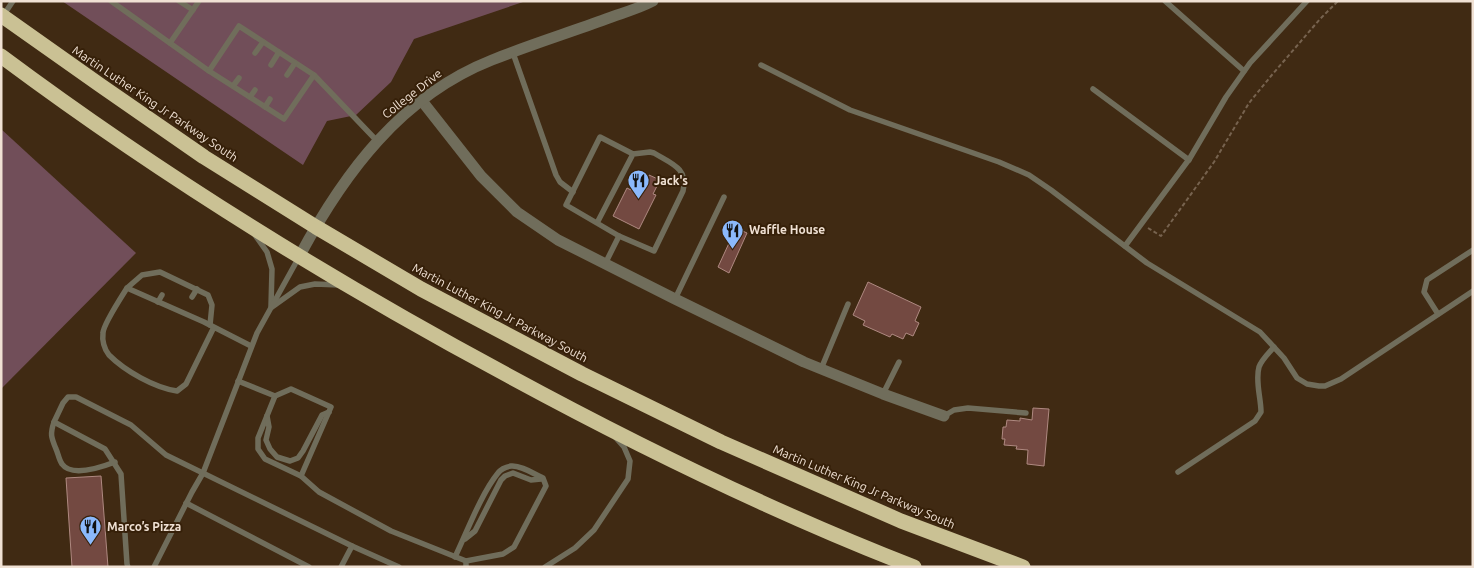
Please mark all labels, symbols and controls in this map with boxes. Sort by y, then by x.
street label: Martin Luther King Jr Parkway South [70,43,240,164]
street label: College Drive [379,66,444,121]
restaurant icon: Jack's [626,169,650,200]
place label: Jack's [654,174,688,187]
restaurant icon: Waffle House [721,218,745,249]
place label: Waffle House [749,223,825,236]
street label: Martin Luther King Jr Parkway South [410,261,590,364]
street label: Martin Luther King Jr Parkway South [771,442,957,531]
restaurant icon: Marco’s Pizza [79,515,103,546]
place label: Marco’s Pizza [107,520,181,533]

